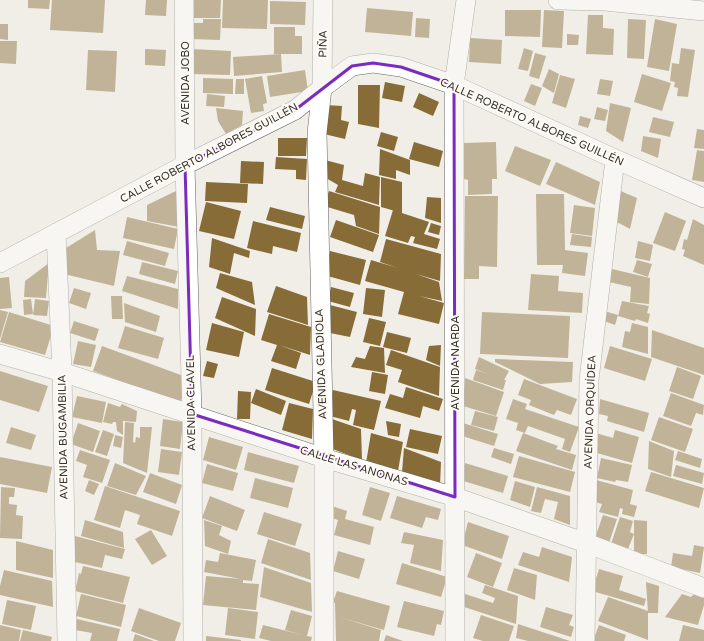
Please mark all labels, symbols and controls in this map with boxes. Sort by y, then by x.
street label: PIÑA [316,30,330,58]
street label: AVENIDA JOBO [179,41,192,125]
street label: CALLE ROBERTO ALBORES GUILLÉN [438,75,626,169]
street label: CALLE ROBERTO ALBORES GUILLÉN [117,99,300,206]
street label: AVENIDA GLADIOLA [313,308,329,420]
street label: AVENIDA NARDA [449,316,462,410]
street label: AVENIDA CLAVEL [184,354,198,451]
street label: AVENIDA ORQUÍDEA [581,355,598,469]
street label: AVENIDA BUGAMBILIA [55,374,71,500]
street label: CALLE LAS ANONAS [298,443,410,489]

